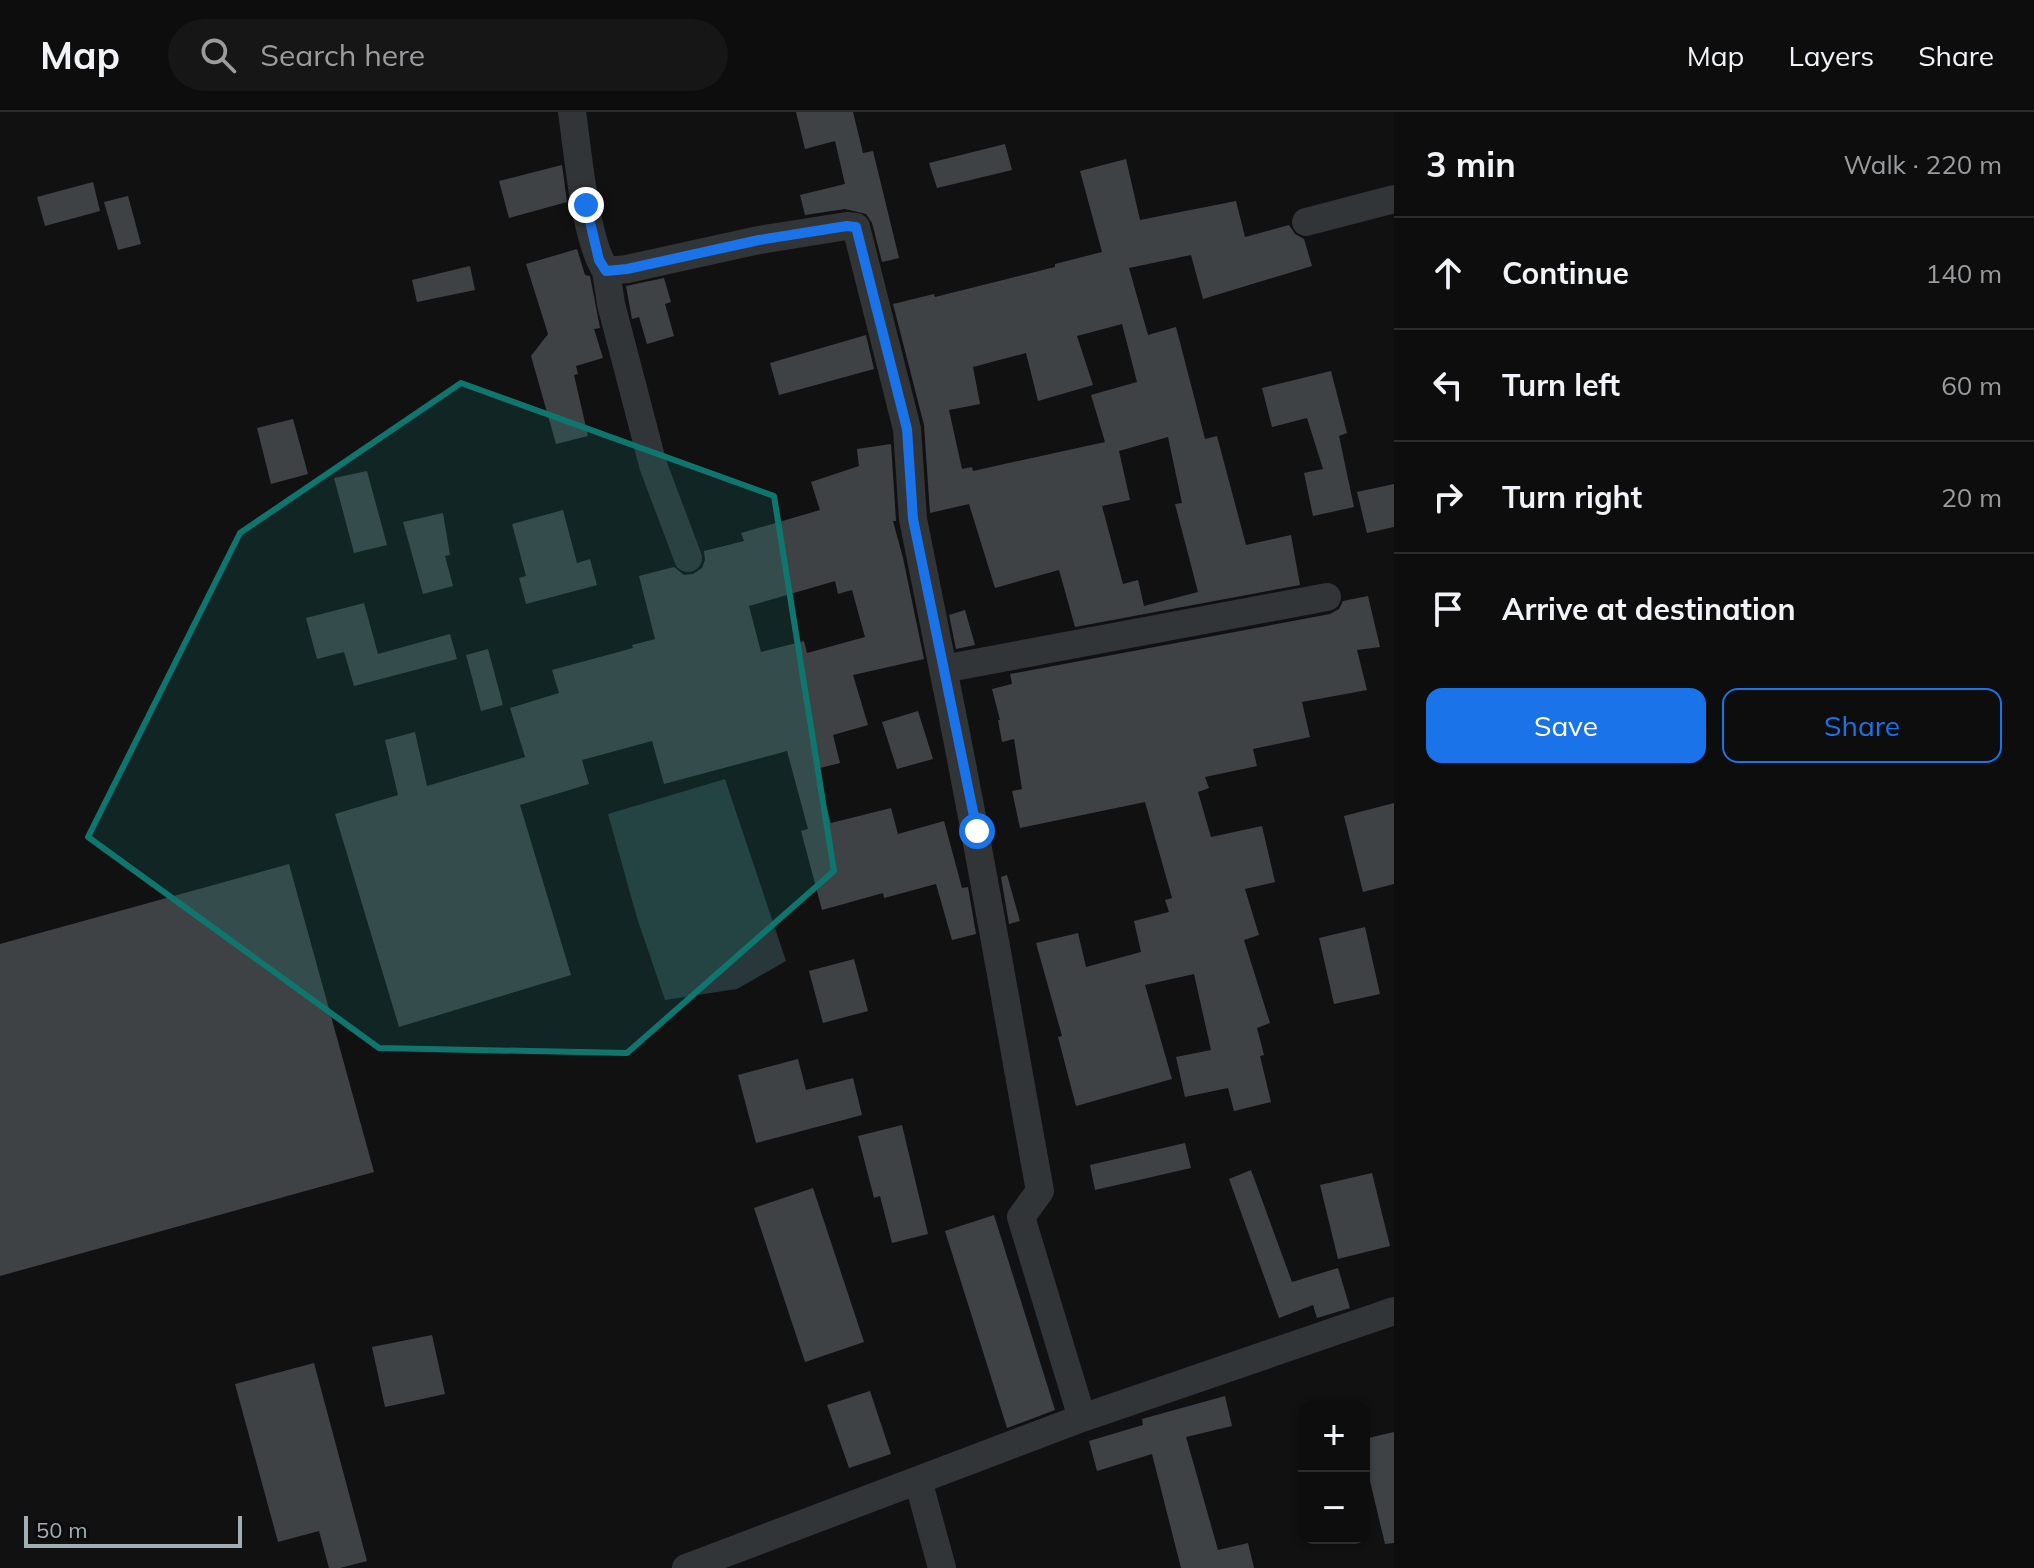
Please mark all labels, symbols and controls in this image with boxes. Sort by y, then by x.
search box [168,19,728,91]
text: Map [40,31,120,79]
icon: search [196,33,240,77]
text: Search here [260,36,425,74]
text: Map [1687,38,1744,73]
text: Layers [1788,38,1874,73]
text: Share [1918,38,1994,73]
text: 3 min [1426,143,1516,186]
text: Walk · 220 m [1843,148,2002,181]
route end [568,187,604,223]
icon: ahead [1426,251,1470,295]
text: Continue [1502,254,1629,292]
text: 140 m [1926,257,2002,290]
icon: left [1426,363,1470,407]
text: Turn left [1502,366,1620,404]
text: 60 m [1941,369,2002,402]
icon: right [1426,475,1470,519]
text: Turn right [1502,478,1642,516]
text: 20 m [1941,481,2002,514]
icon: arrive [1426,587,1470,631]
text: Arrive at destination [1502,590,1796,628]
button: Save [1426,688,1706,763]
button: Share [1722,688,2002,763]
route start [959,813,995,849]
map controls [1298,1400,1370,1544]
button: + [1298,1400,1370,1472]
button: − [1298,1472,1370,1544]
scale bar [24,1512,242,1548]
text: 50 m [36,1516,87,1544]

